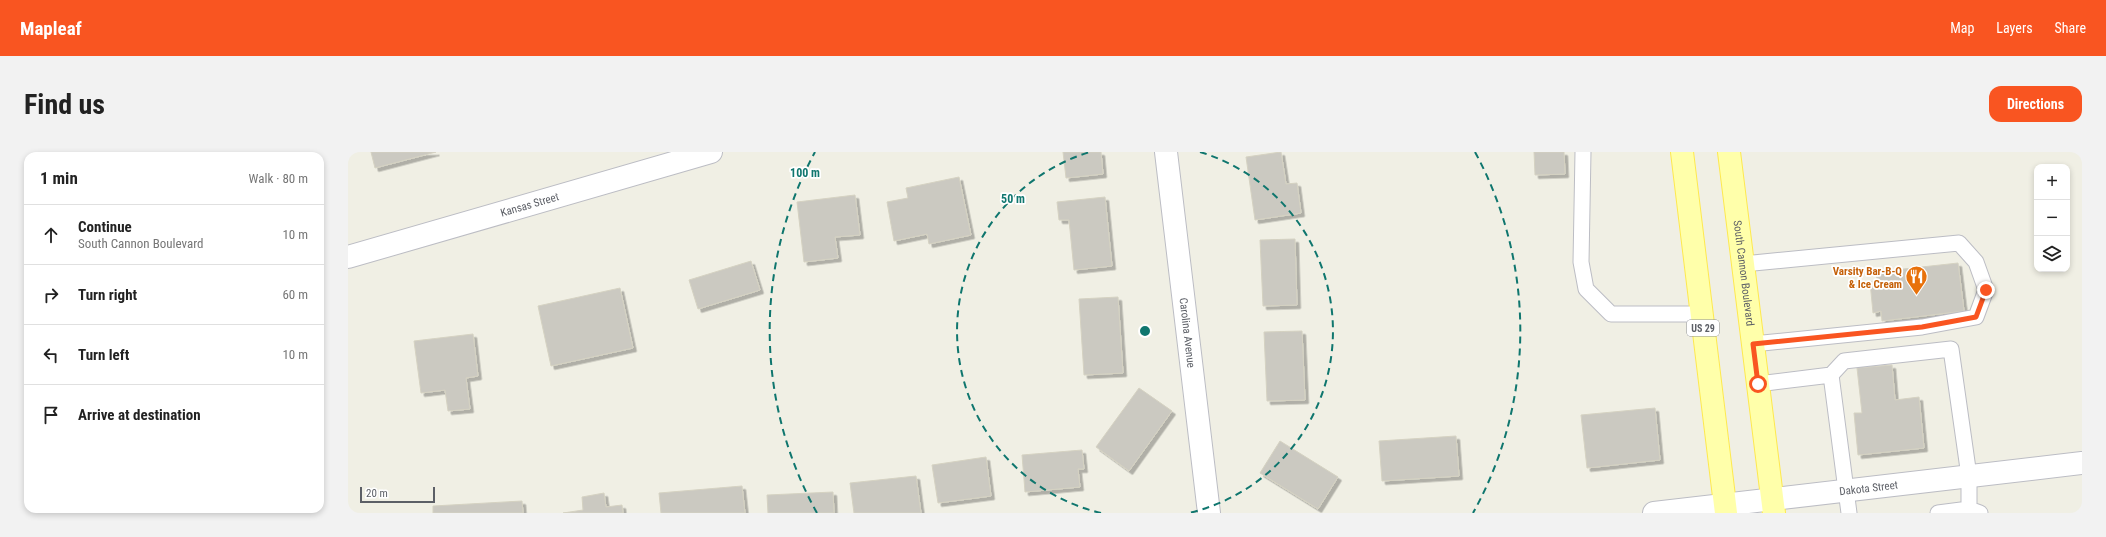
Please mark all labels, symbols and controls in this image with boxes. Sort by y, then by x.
text: Mapleaf [20,17,82,40]
text: Map [1950,20,1974,36]
text: Layers [1996,20,2033,36]
text: Share [2055,20,2086,36]
button: Directions [1989,86,2082,122]
text: Find us [24,88,105,121]
map controls [2034,164,2070,272]
button: + [2034,164,2070,200]
text: 100 m [790,166,820,180]
text: 1 min [40,168,78,188]
text: Walk · 80 m [248,171,308,186]
street label: Kansas Street [499,190,560,219]
text: 50 m [1001,192,1025,206]
button: − [2034,200,2070,236]
text: Continue [78,218,132,236]
street label: South Cannon Boulevard [1731,219,1757,327]
icon: ahead [40,224,62,246]
text: 10 m [282,227,308,242]
text: South Cannon Boulevard [78,236,204,251]
button: layers [2034,236,2070,272]
restaurant icon: Varsity Bar-B-Q & Ice Cream [1904,264,1930,297]
place label: Varsity Bar-B-Q & Ice Cream [1833,265,1902,291]
route end [1977,281,1995,299]
icon: right [40,284,62,306]
text: Turn right [78,286,137,304]
text: 60 m [282,287,308,302]
street label: Carolina Avenue [1177,297,1198,368]
road number: US 29 [1687,320,1719,336]
centre of rings [1138,324,1152,338]
icon: left [40,344,62,366]
text: Turn left [78,346,129,364]
text: 10 m [282,347,308,362]
route start [1749,375,1767,393]
icon: arrive [40,404,62,426]
text: Arrive at destination [78,406,201,424]
street label: Dakota Street [1839,478,1899,498]
scale bar [360,485,435,504]
text: 20 m [366,487,388,500]

